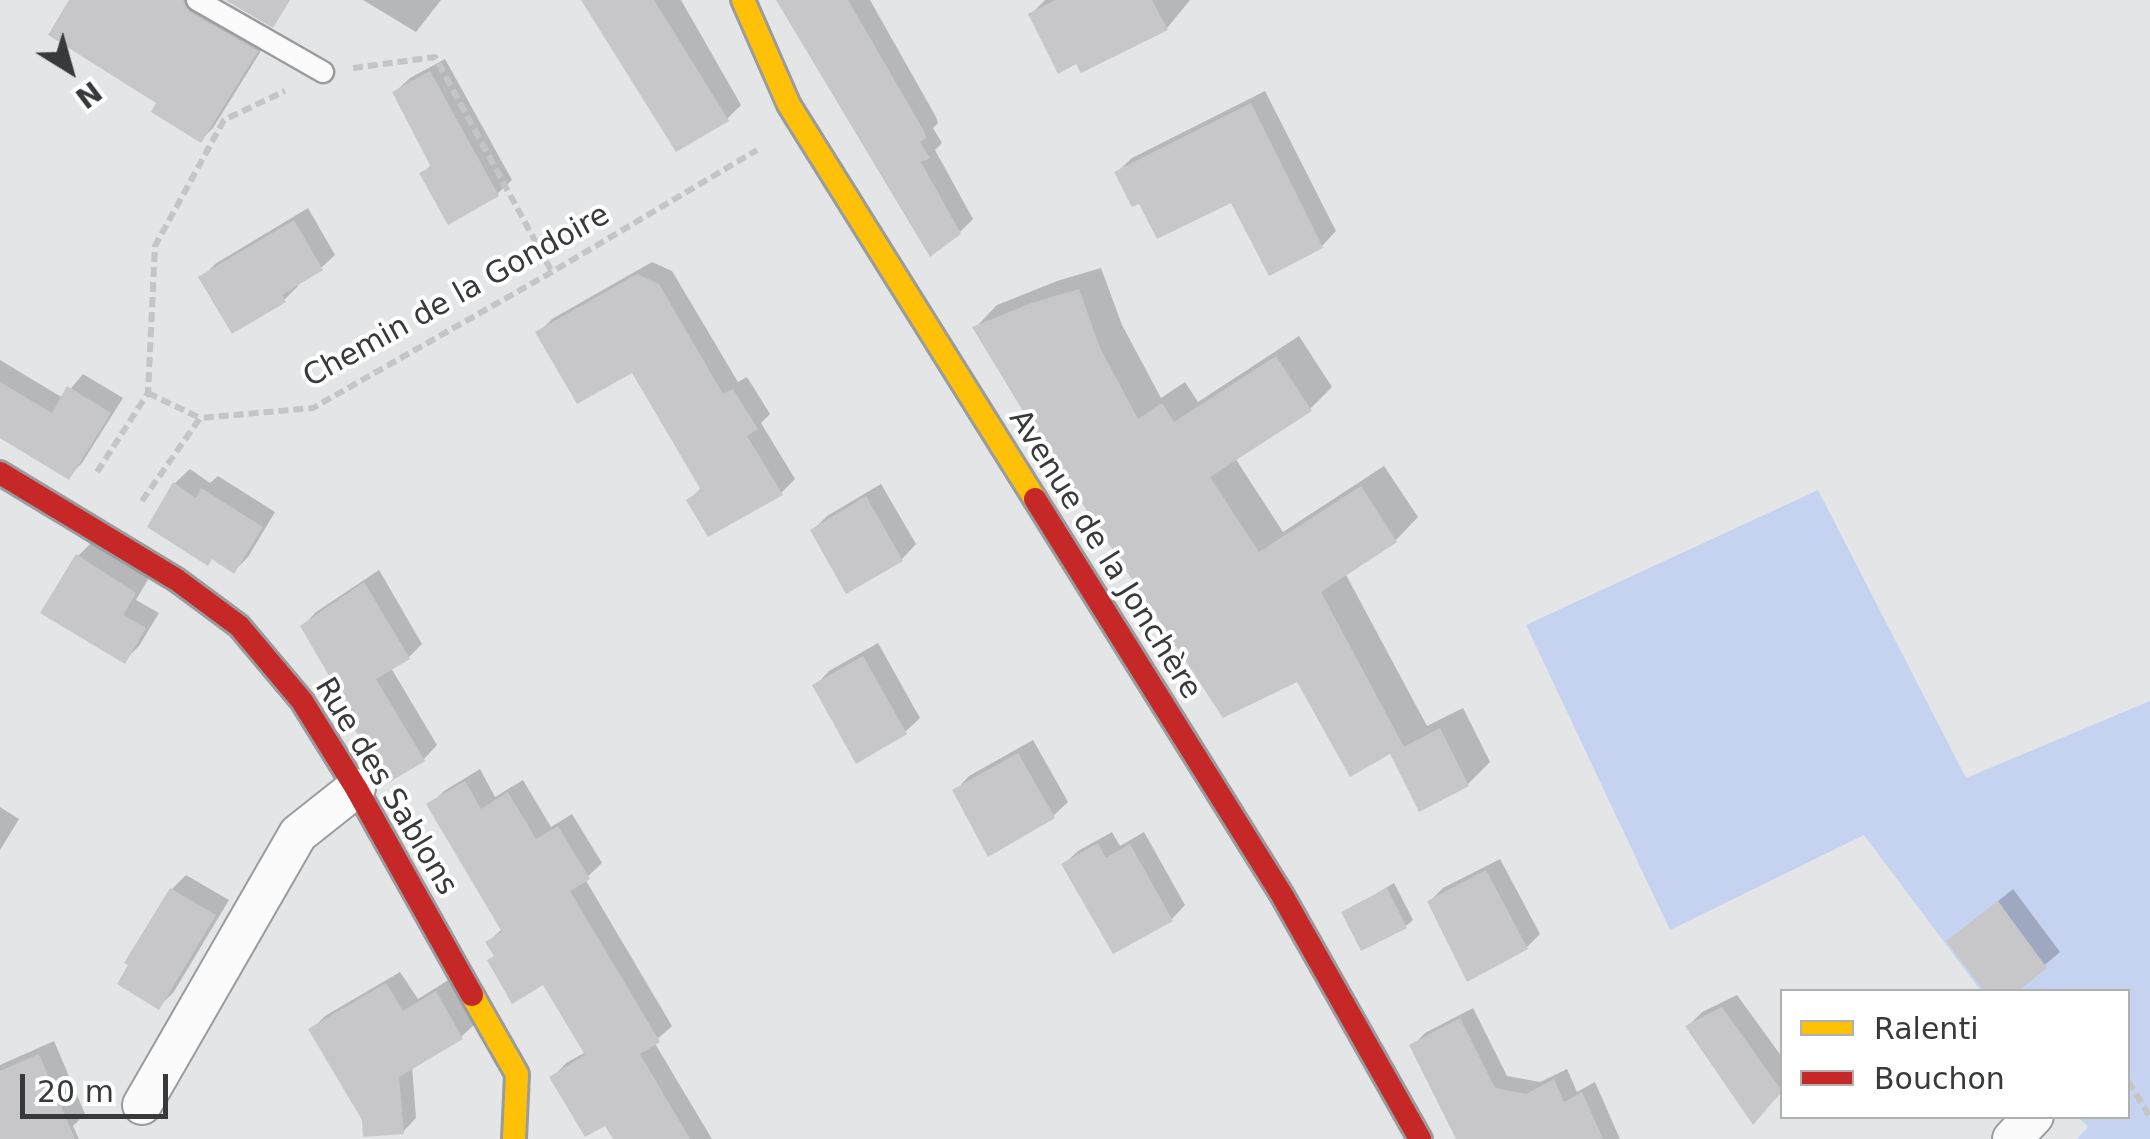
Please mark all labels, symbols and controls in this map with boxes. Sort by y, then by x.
north arrow [20,20,120,120]
text: N [69,74,108,115]
street label: Chemin de la Gondoire [298,198,616,396]
street label: Avenue de la Jonchère [1000,404,1208,706]
street label: Rue des Sablons [306,672,464,902]
legend [1780,989,2130,1119]
text: Ralenti [1874,1011,1978,1046]
scale bar [25,1054,172,1116]
text: Bouchon [1874,1061,2005,1096]
text: 20 m [37,1074,114,1109]

